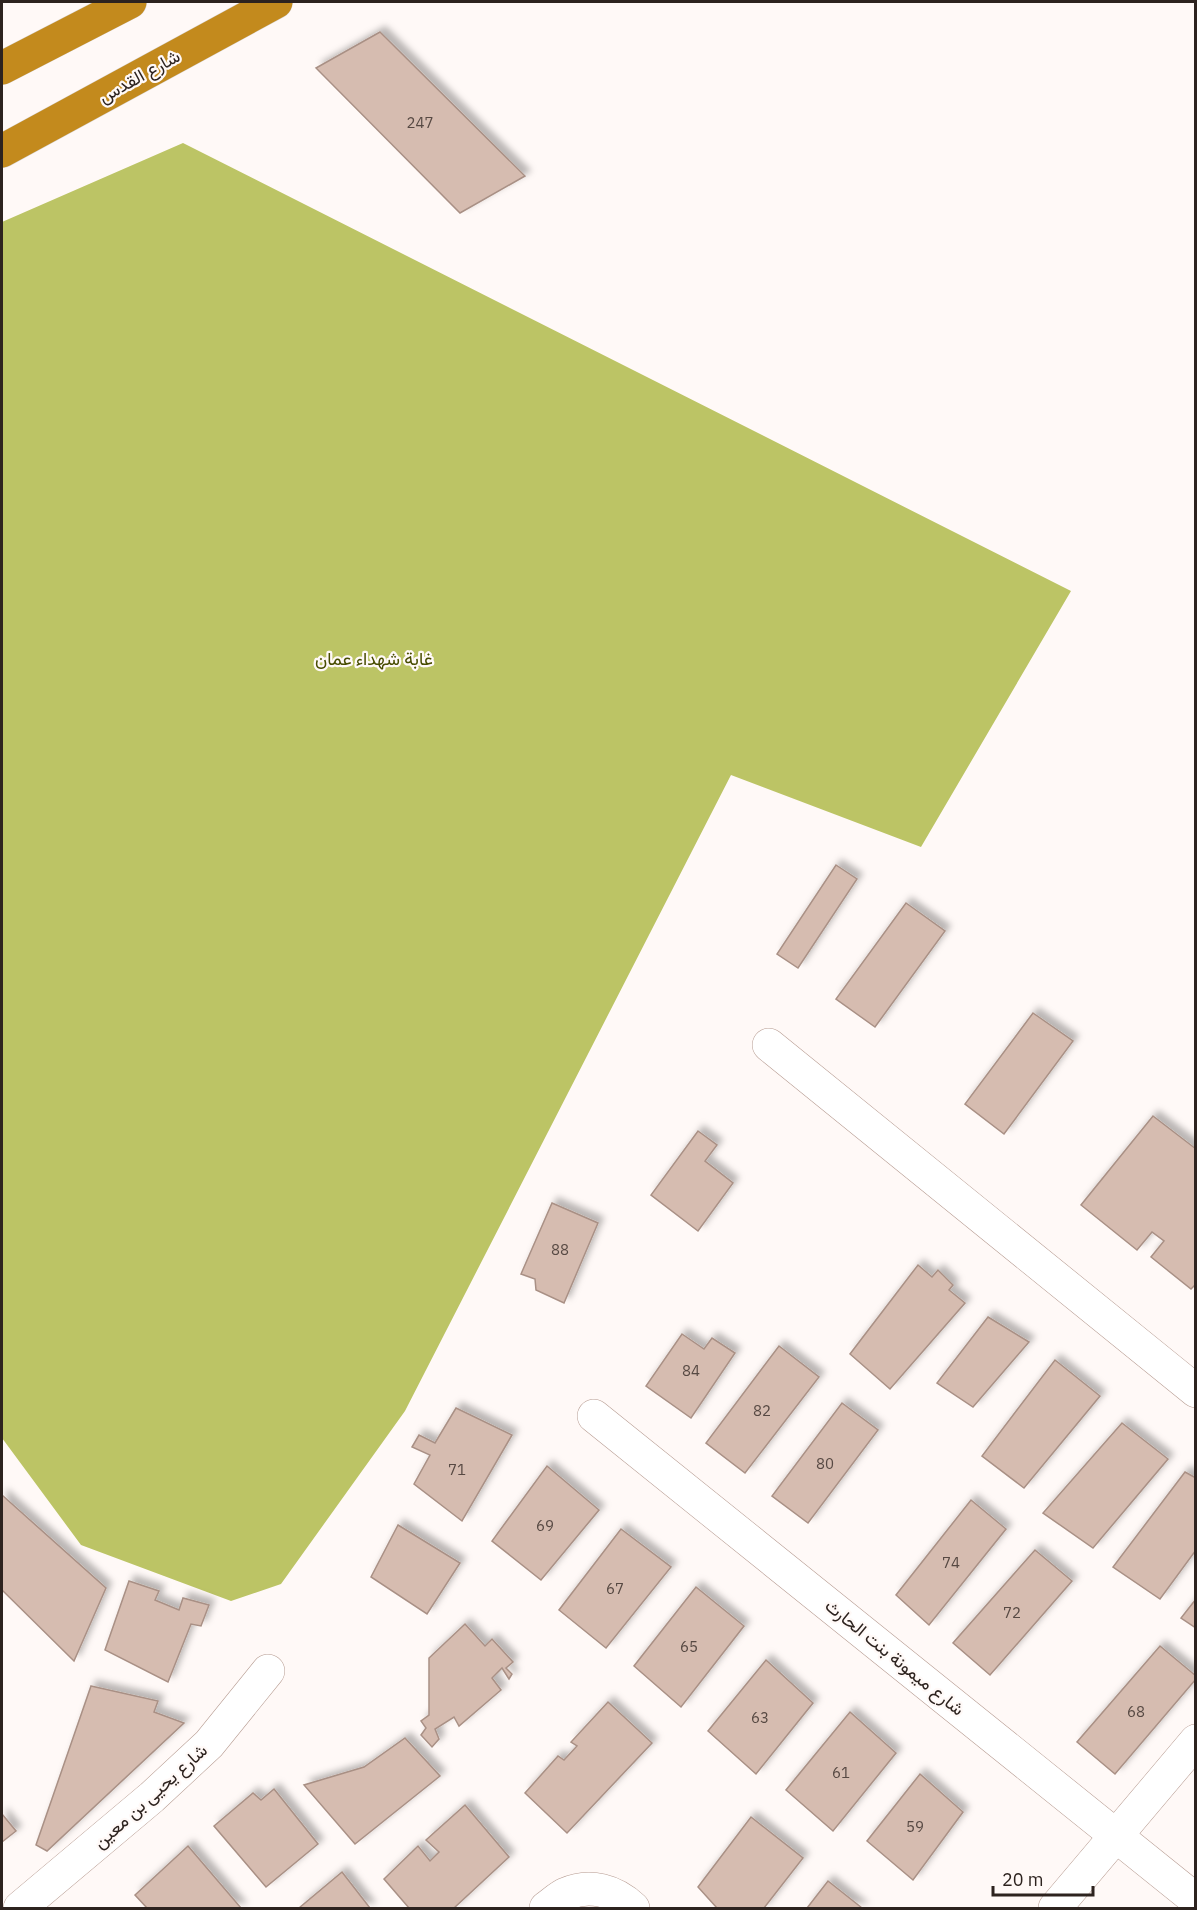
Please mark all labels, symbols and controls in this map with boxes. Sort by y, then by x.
street label: شارع القدس [94,44,184,109]
house number: 247 [406,113,434,132]
park label: غابة شهداء عمان [315,647,433,670]
house number: 88 [551,1240,569,1259]
house number: 84 [682,1361,700,1380]
house number: 82 [753,1401,771,1420]
house number: 80 [816,1454,834,1473]
house number: 71 [448,1460,466,1479]
house number: 69 [536,1516,554,1535]
house number: 74 [942,1553,960,1572]
house number: 67 [606,1579,624,1598]
street label: شارع ميمونة بنت الحارث [820,1594,969,1721]
house number: 72 [1003,1603,1021,1622]
house number: 65 [680,1637,698,1656]
house number: 68 [1127,1702,1145,1721]
house number: 63 [751,1708,769,1727]
street label: شارع يحيى بن معين [88,1739,213,1854]
house number: 61 [832,1763,850,1782]
house number: 59 [906,1817,924,1836]
scale bar [993,1859,1094,1897]
text: 20 m [1002,1868,1044,1891]

